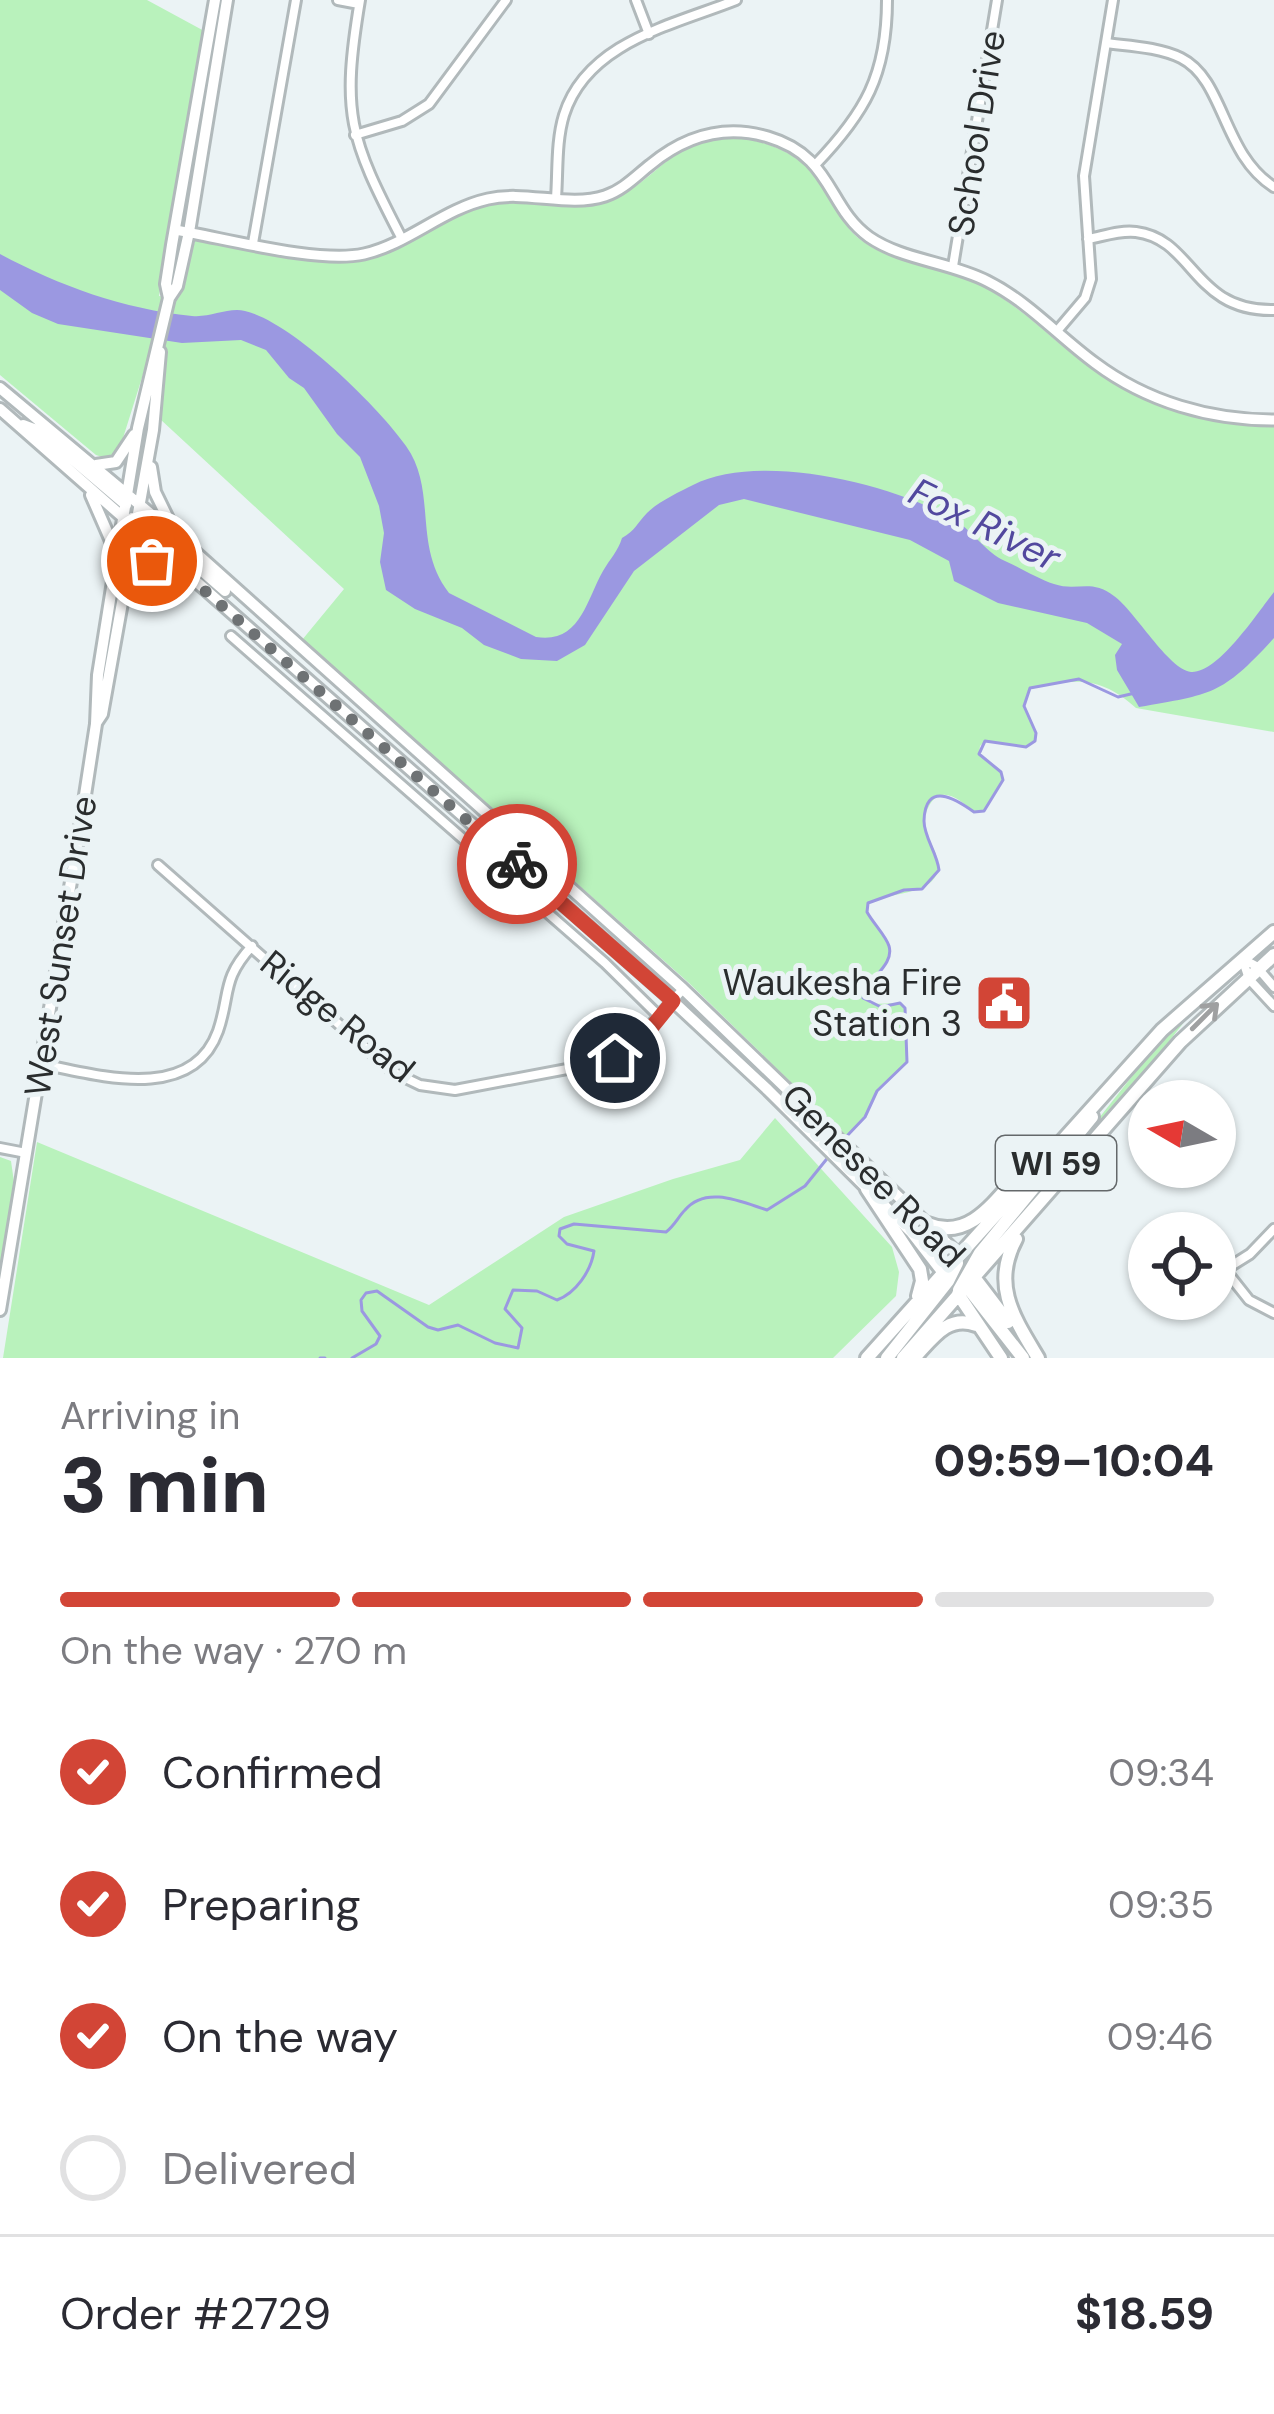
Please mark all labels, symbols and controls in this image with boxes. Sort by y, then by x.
street label: School Drive [937,27,1016,239]
water label: Fox River [901,466,1070,584]
pin [101,510,203,612]
icon: bag [119,528,185,594]
street label: West Sunset Drive [14,793,107,1100]
courier [457,804,577,924]
icon: bike [484,831,550,897]
street label: Ridge Road [251,940,425,1093]
place label: Waukesha Fire Station 3 [722,959,962,1047]
public building icon: Waukesha Fire Station 3 [973,972,1035,1034]
one-way arrow [1190,1002,1219,1031]
pin [564,1007,666,1109]
icon: home [582,1025,648,1091]
street label: Genesee Road [772,1073,976,1277]
north arrow [1128,1080,1236,1188]
map controls [1128,1080,1236,1320]
road number: WI 59 [996,1136,1116,1190]
button: locate [1128,1212,1236,1320]
text: Arriving in [60,1390,240,1441]
text: 09:59–10:04 [934,1431,1214,1490]
text: 3 min [60,1435,269,1536]
text: On the way · 270 m [60,1625,407,1676]
icon: check [60,1739,126,1805]
text: Confirmed [162,1743,383,1802]
text: 09:34 [1108,1747,1214,1798]
icon: check [60,1871,126,1937]
text: Preparing [162,1875,361,1934]
text: 09:35 [1108,1879,1214,1930]
icon: check [60,2003,126,2069]
text: On the way [162,2007,398,2066]
text: 09:46 [1107,2011,1214,2062]
text: Delivered [162,2139,357,2198]
text: Order #2729 [60,2284,331,2343]
text: $18.59 [1075,2284,1214,2343]

